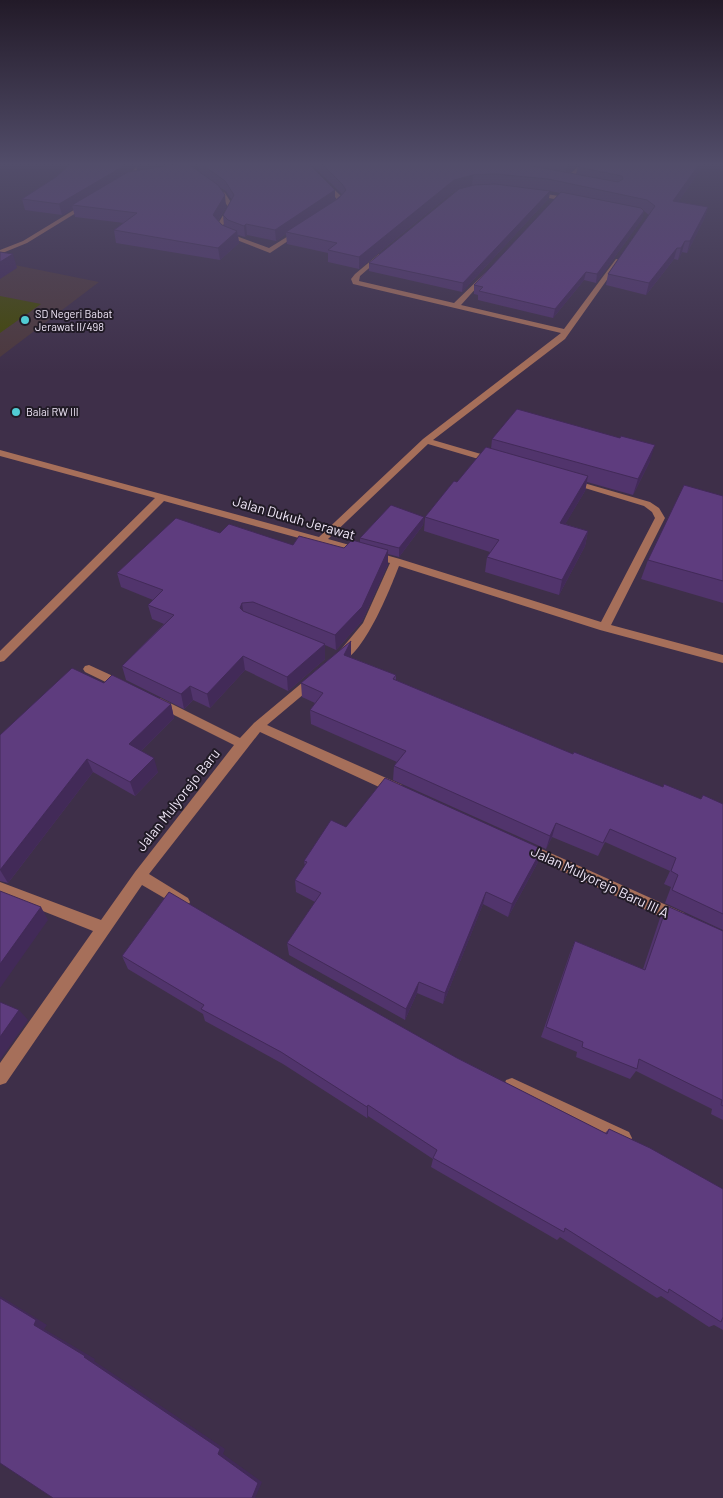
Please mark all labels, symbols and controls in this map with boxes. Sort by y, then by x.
place label: SD Negeri Babat Jerawat II/498 [35,307,113,333]
marker: SD Negeri Babat Jerawat II/498 [19,314,31,326]
place label: Balai RW III [26,405,79,418]
marker: Balai RW III [10,406,22,418]
street label: Jalan Dukuh Jerawat [231,492,357,543]
street label: Jalan Mulyorejo Baru [132,745,223,854]
street label: Jalan Mulyorejo Baru III A [529,842,672,921]

